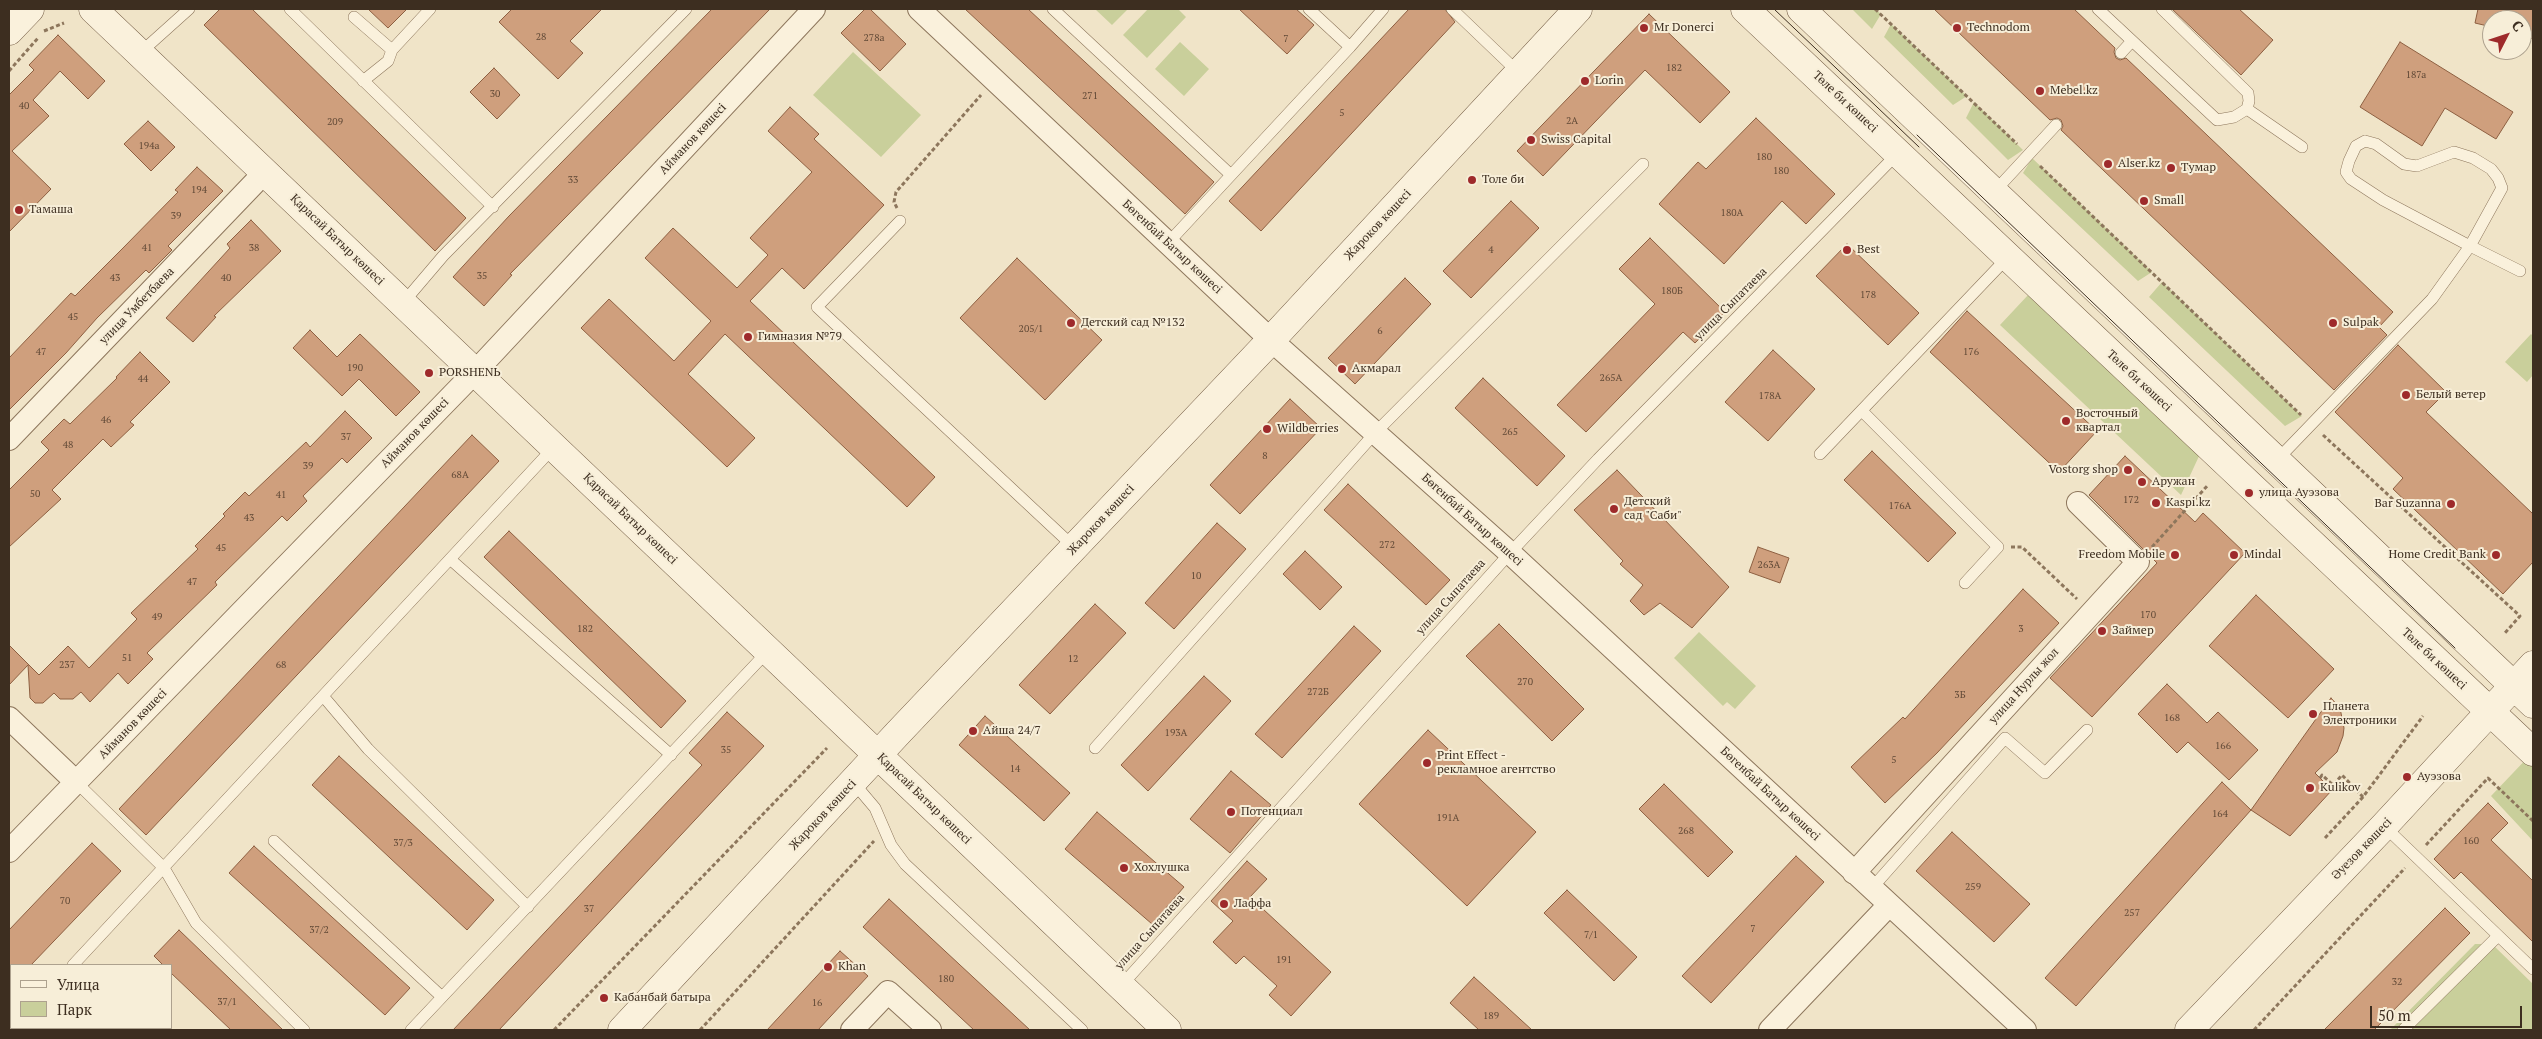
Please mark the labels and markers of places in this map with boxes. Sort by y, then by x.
place label: Mr Donerci [1654,21,1714,35]
place label: Technodom [1967,21,2030,35]
marker: Mr Donerci [1638,22,1650,34]
marker: Technodom [1951,22,1963,34]
place label: Lorin [1595,74,1624,88]
marker: Lorin [1579,75,1591,87]
place label: Mebel.kz [2050,84,2098,98]
marker: Mebel.kz [2034,85,2046,97]
place label: Swiss Capital [1541,133,1611,147]
marker: Swiss Capital [1525,134,1537,146]
place label: Alser.kz [2118,157,2160,171]
marker: Alser.kz [2102,158,2114,170]
place label: Тумар [2181,161,2216,175]
marker: Тумар [2165,162,2177,174]
place label: Толе би [1482,173,1524,187]
marker: Толе би [1466,174,1478,186]
place label: Small [2154,194,2184,208]
marker: Small [2138,195,2150,207]
place label: Тамаша [29,203,73,217]
marker: Тамаша [13,204,25,216]
place label: Best [1857,243,1880,257]
marker: Best [1841,244,1853,256]
place label: Детский сад №132 [1081,316,1185,330]
place label: Sulpak [2343,316,2379,330]
marker: Детский сад №132 [1065,317,1077,329]
marker: Sulpak [2327,317,2339,329]
place label: Гимназия №79 [758,330,842,344]
marker: Гимназия №79 [742,331,754,343]
place label: Акмарал [1352,362,1401,376]
marker: Акмарал [1336,363,1348,375]
place label: PORSHENЬ [439,366,501,380]
marker: PORSHENЬ [423,367,435,379]
place label: Белый ветер [2416,388,2486,402]
marker: Белый ветер [2400,389,2412,401]
place label: Восточный квартал [2076,407,2138,435]
marker: Восточный квартал [2060,415,2072,427]
place label: Wildberries [1277,422,1339,436]
marker: Wildberries [1261,423,1273,435]
place label: Vostorg shop [2048,463,2118,477]
marker: Vostorg shop [2122,464,2134,476]
place label: Аружан [2152,475,2195,489]
marker: Аружан [2136,476,2148,488]
place label: улица Ауэзова [2259,486,2339,500]
marker: улица Ауэзова [2243,487,2255,499]
place label: Детский сад "Саби" [1624,495,1682,523]
place label: Kaspi.kz [2166,496,2211,510]
marker: Kaspi.kz [2150,497,2162,509]
place label: Bar Suzanna [2374,497,2441,511]
marker: Bar Suzanna [2445,498,2457,510]
marker: Детский сад "Саби" [1608,503,1620,515]
place label: Freedom Mobile [2078,548,2165,562]
place label: Mindal [2244,548,2281,562]
place label: Home Credit Bank [2389,548,2486,562]
marker: Freedom Mobile [2169,549,2181,561]
marker: Mindal [2228,549,2240,561]
marker: Home Credit Bank [2490,549,2502,561]
place label: Займер [2112,624,2154,638]
marker: Займер [2096,625,2108,637]
place label: Планета Электроники [2323,700,2397,728]
marker: Планета Электроники [2307,708,2319,720]
place label: Айша 24/7 [983,724,1041,738]
marker: Айша 24/7 [967,725,979,737]
place label: Print Effect - рекламное агентство [1437,749,1556,777]
marker: Print Effect - рекламное агентство [1421,757,1433,769]
place label: Ауэзова [2417,770,2461,784]
marker: Ауэзова [2401,771,2413,783]
place label: Kulikov [2320,781,2360,795]
marker: Kulikov [2304,782,2316,794]
place label: Потенциал [1241,805,1303,819]
marker: Потенциал [1225,806,1237,818]
place label: Хохлушка [1134,861,1189,875]
marker: Хохлушка [1118,862,1130,874]
place label: Лаффа [1234,897,1271,911]
marker: Лаффа [1218,898,1230,910]
place label: Khan [838,960,866,974]
marker: Khan [822,961,834,973]
place label: Кабанбай батыра [614,991,711,1005]
marker: Кабанбай батыра [598,992,610,1004]

